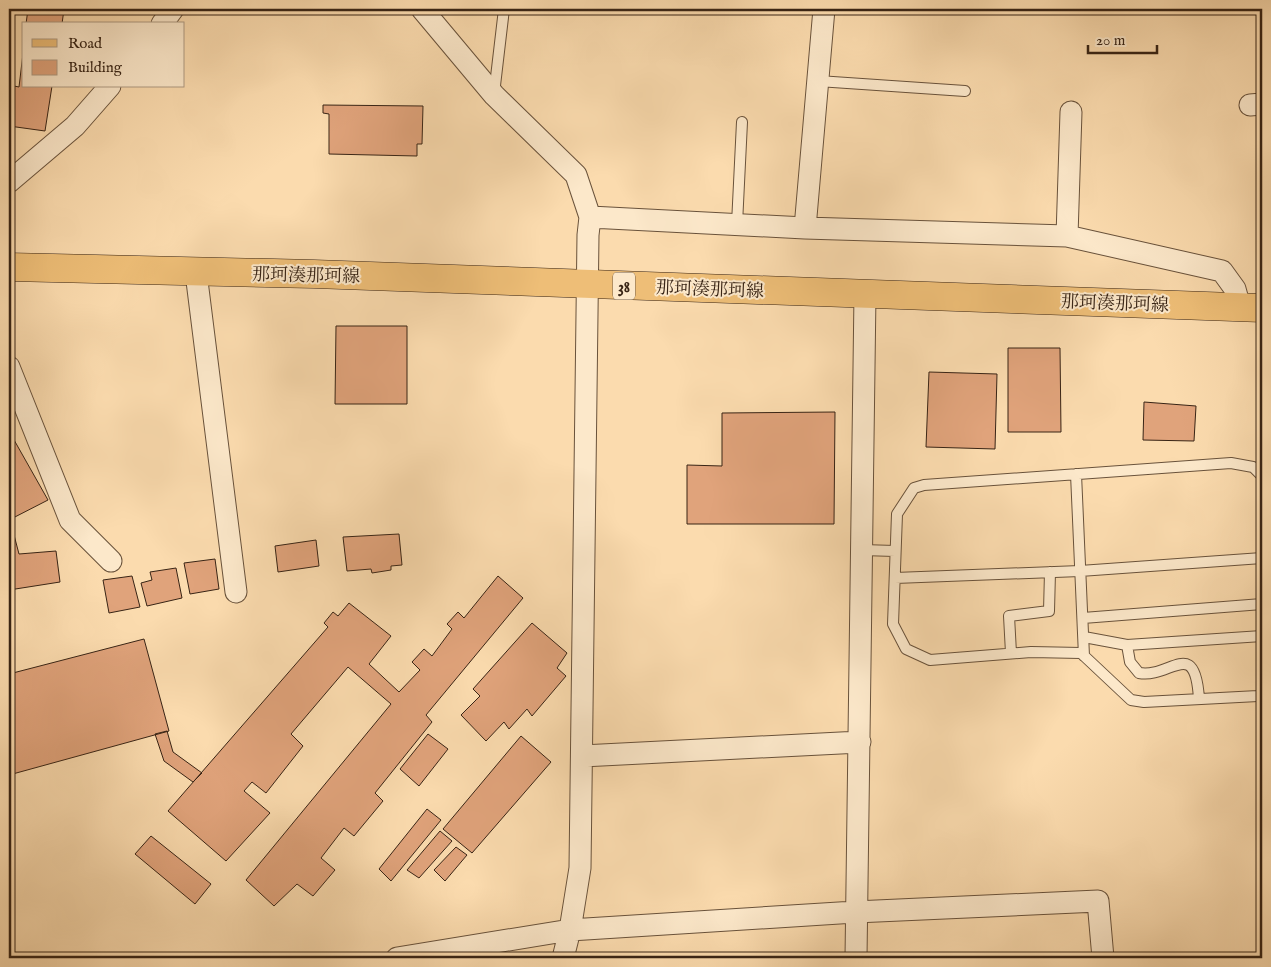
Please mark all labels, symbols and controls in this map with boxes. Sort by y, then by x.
legend [22,22,185,88]
scale bar [1088,22,1157,54]
text: 20 m [1096,31,1126,50]
text: Road [68,34,103,53]
text: Building [68,58,123,77]
street label: 那珂湊那珂線 [252,264,360,289]
road number: 38 [613,272,635,300]
street label: 那珂湊那珂線 [656,277,764,304]
street label: 那珂湊那珂線 [1061,291,1169,318]

